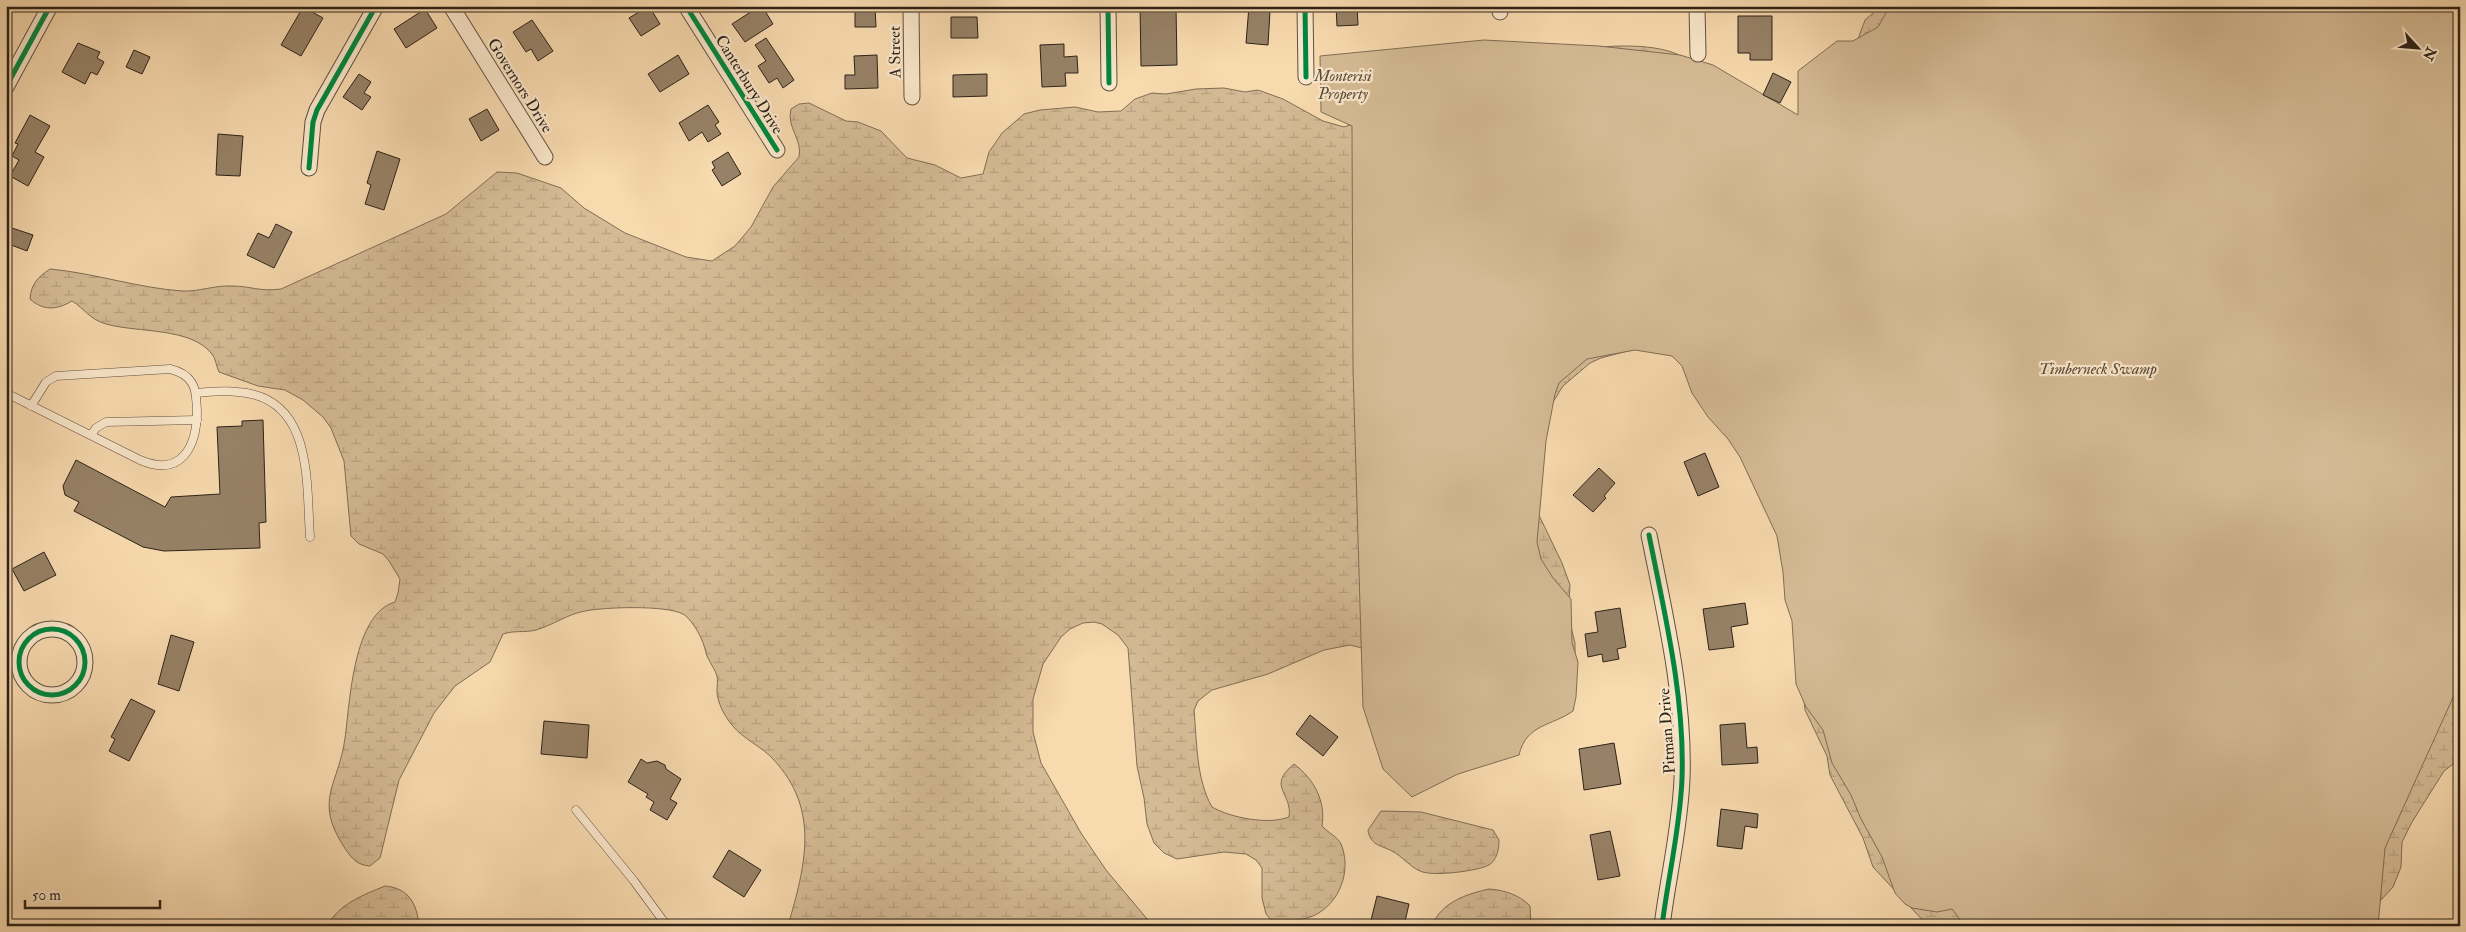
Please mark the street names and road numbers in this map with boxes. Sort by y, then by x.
street label: A Street [885,26,905,79]
street label: Canterbury Drive [711,31,788,138]
street label: Governors Drive [483,35,557,137]
street label: Pitman Drive [1654,687,1680,774]

